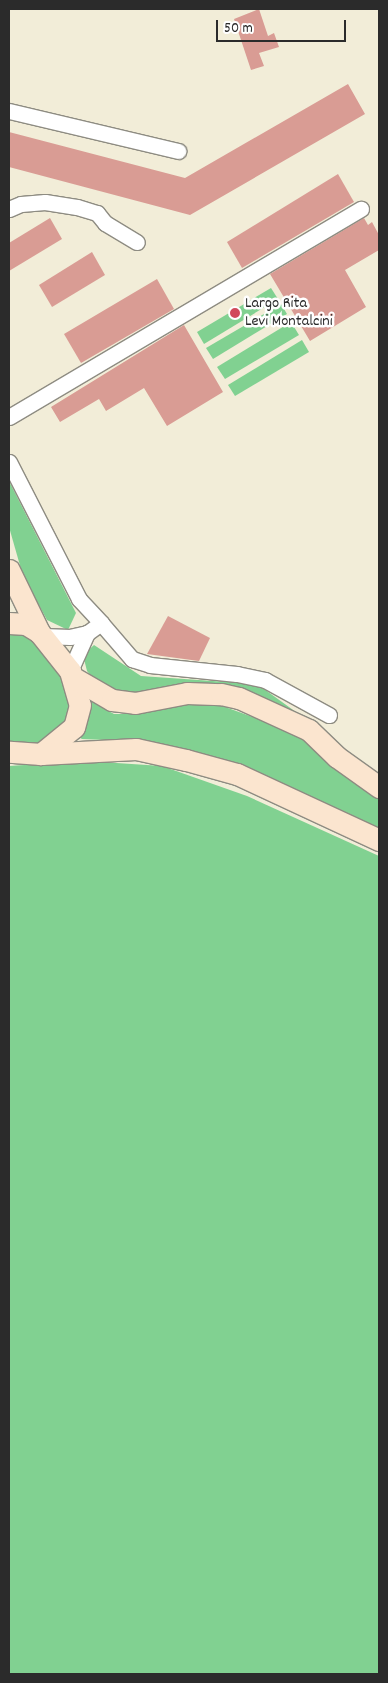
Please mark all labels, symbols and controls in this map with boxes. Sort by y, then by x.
scale bar [218,10,348,42]
text: 50 m [224,18,253,40]
place label: Largo Rita Levi Montalcini [245,294,333,332]
marker: Largo Rita Levi Montalcini [229,307,241,319]

